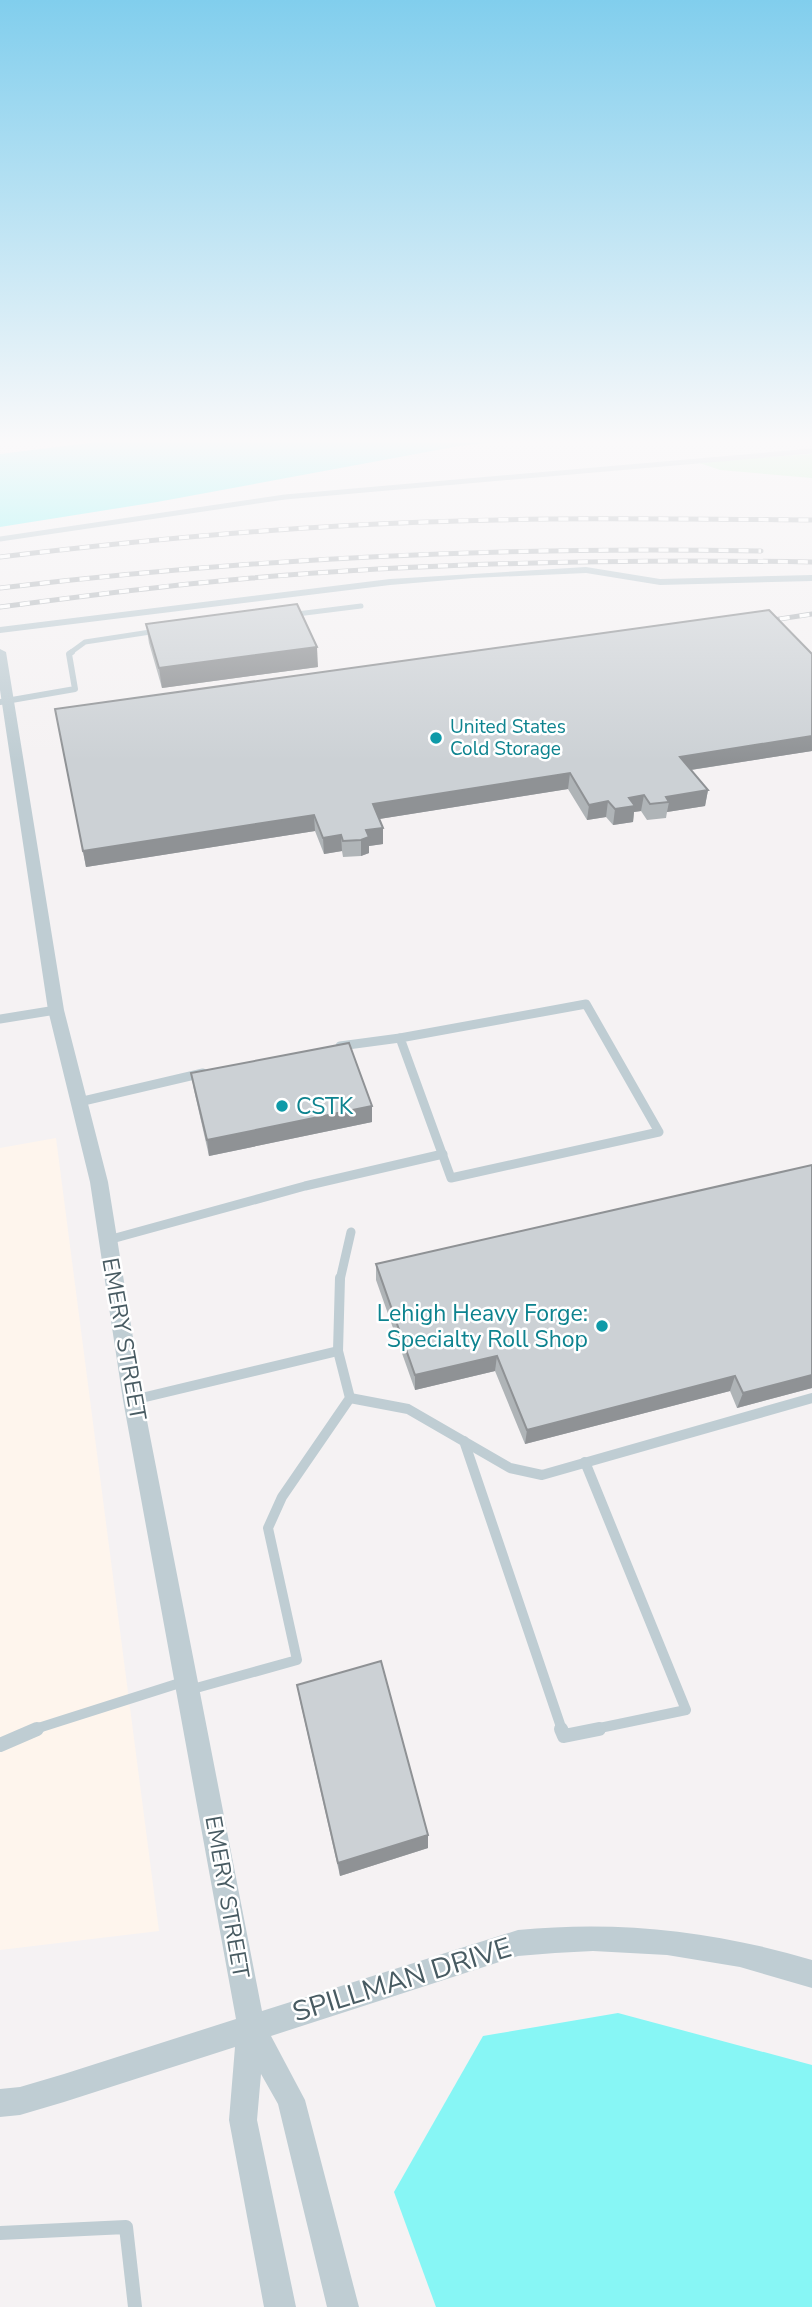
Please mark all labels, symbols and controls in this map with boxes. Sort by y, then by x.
place label: United States Cold Storage [450,714,566,762]
marker: United States Cold Storage [428,730,444,746]
place label: CSTK [296,1091,354,1122]
marker: CSTK [274,1098,290,1114]
street label: EMERY STREET [94,1255,154,1423]
place label: Lehigh Heavy Forge: Specialty Roll Shop [377,1298,588,1355]
marker: Lehigh Heavy Forge: Specialty Roll Shop [594,1318,610,1334]
street label: EMERY STREET [197,1813,257,1981]
street label: SPILLMAN DRIVE [288,1929,516,2031]

